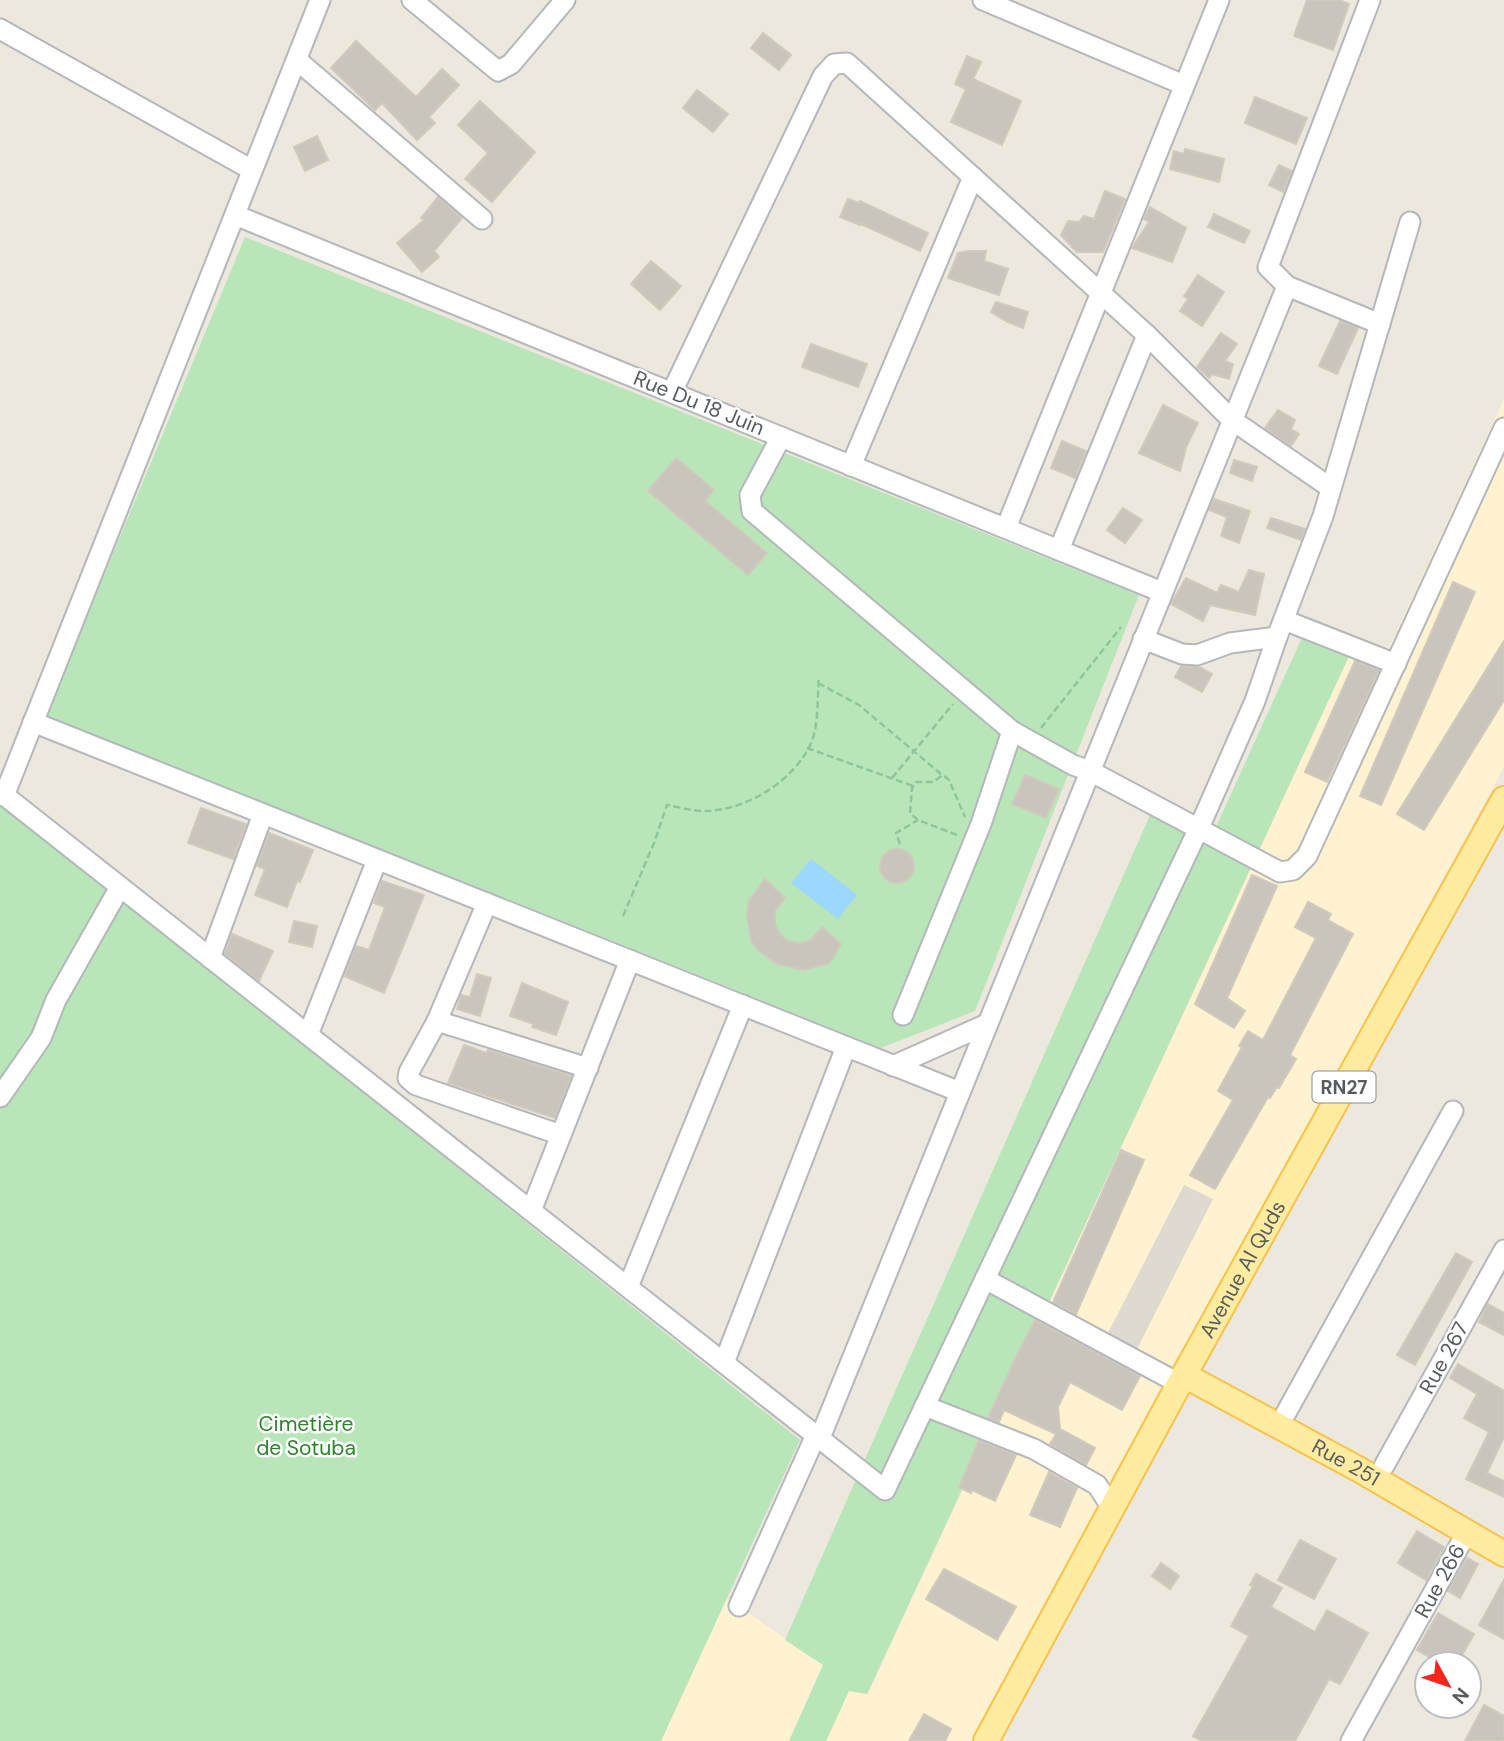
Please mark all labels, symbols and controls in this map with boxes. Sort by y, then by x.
street label: Rue Du 18 Juin [629,364,769,442]
road number: RN27 [1312,1072,1376,1102]
street label: Avenue Al Quds [1193,1196,1292,1343]
street label: Rue 267 [1413,1317,1475,1399]
park label: Cimetière de Sotuba [256,1410,356,1462]
street label: Rue 251 [1307,1433,1385,1493]
street label: Rue 266 [1408,1539,1472,1623]
north arrow [1413,1650,1483,1720]
text: N [1447,1682,1475,1709]

